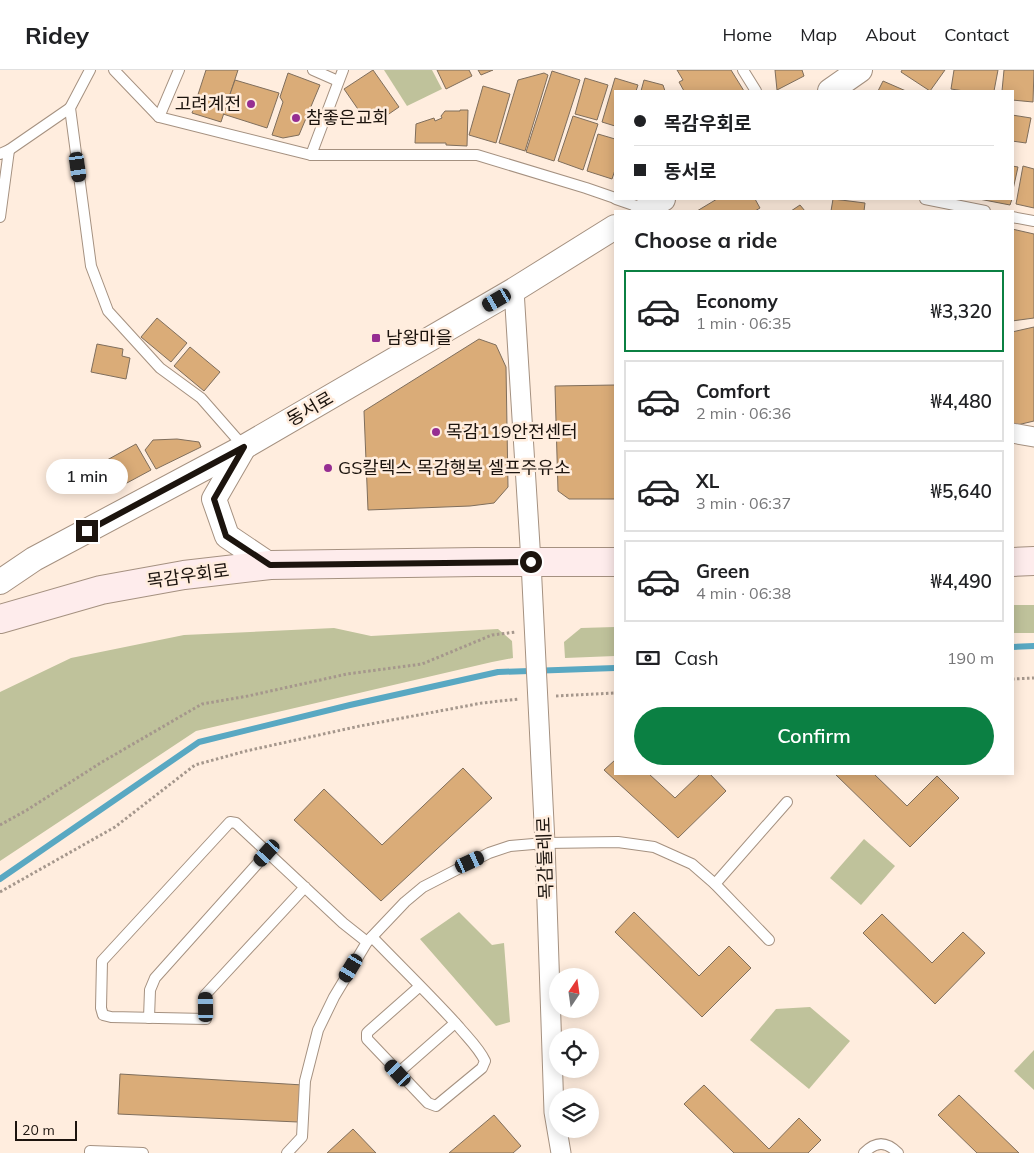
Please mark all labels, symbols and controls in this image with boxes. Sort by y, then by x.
text: Ridey [25,20,89,50]
text: Home [722,23,772,46]
text: Map [800,23,837,46]
text: About [865,23,916,46]
text: Contact [944,23,1009,46]
place label: 고려계전 [175,92,241,115]
marker: 고려계전 [245,98,257,110]
place label: 참좋은교회 [306,106,389,129]
text: 목감우회로 [664,111,751,135]
marker: 참좋은교회 [290,112,302,124]
car [68,151,87,183]
text: 동서로 [664,159,716,183]
text: Choose a ride [634,226,777,254]
car [480,286,513,314]
icon: car [636,289,681,334]
text: Economy [696,289,778,313]
text: ₩3,320 [930,299,992,323]
text: 1 min · 06:35 [696,313,791,333]
place label: 남왕마을 [386,326,452,349]
marker: 남왕마을 [370,332,382,344]
icon: car [636,379,681,424]
text: Comfort [696,379,770,403]
street label: 동서로 [282,386,337,431]
text: ₩4,480 [930,389,992,413]
text: 2 min · 06:36 [696,403,791,423]
place label: 목감119안전센터 [446,420,578,443]
marker: 목감119안전센터 [430,426,442,438]
place label: GS칼텍스 목감행복 셀프주유소 [338,456,571,479]
callout: 1 min [46,458,128,494]
marker: GS칼텍스 목감행복 셀프주유소 [322,462,334,474]
text: 1 min [66,466,108,486]
icon: car [636,469,681,514]
text: XL [696,469,719,493]
text: ₩5,640 [930,479,992,503]
text: 3 min · 06:37 [696,493,791,513]
route end [76,520,98,542]
route start [520,551,542,573]
street label: 목감우회로 [145,558,231,593]
icon: car [636,559,681,604]
text: Green [696,559,750,583]
text: ₩4,490 [930,569,992,593]
text: 4 min · 06:38 [696,583,791,603]
icon: cash [634,644,662,672]
text: Cash [674,646,719,670]
text: 190 m [947,648,994,668]
button: Confirm [634,707,994,765]
street label: 목감둘레로 [532,816,557,900]
car [251,837,282,869]
car [453,849,486,875]
car [336,951,365,985]
north arrow [549,968,599,1018]
map controls [549,968,599,1138]
car [198,992,213,1022]
button: locate [549,1028,599,1078]
car [382,1057,413,1089]
button: layers [549,1088,599,1138]
scale bar [15,1118,78,1141]
text: 20 m [22,1121,55,1139]

